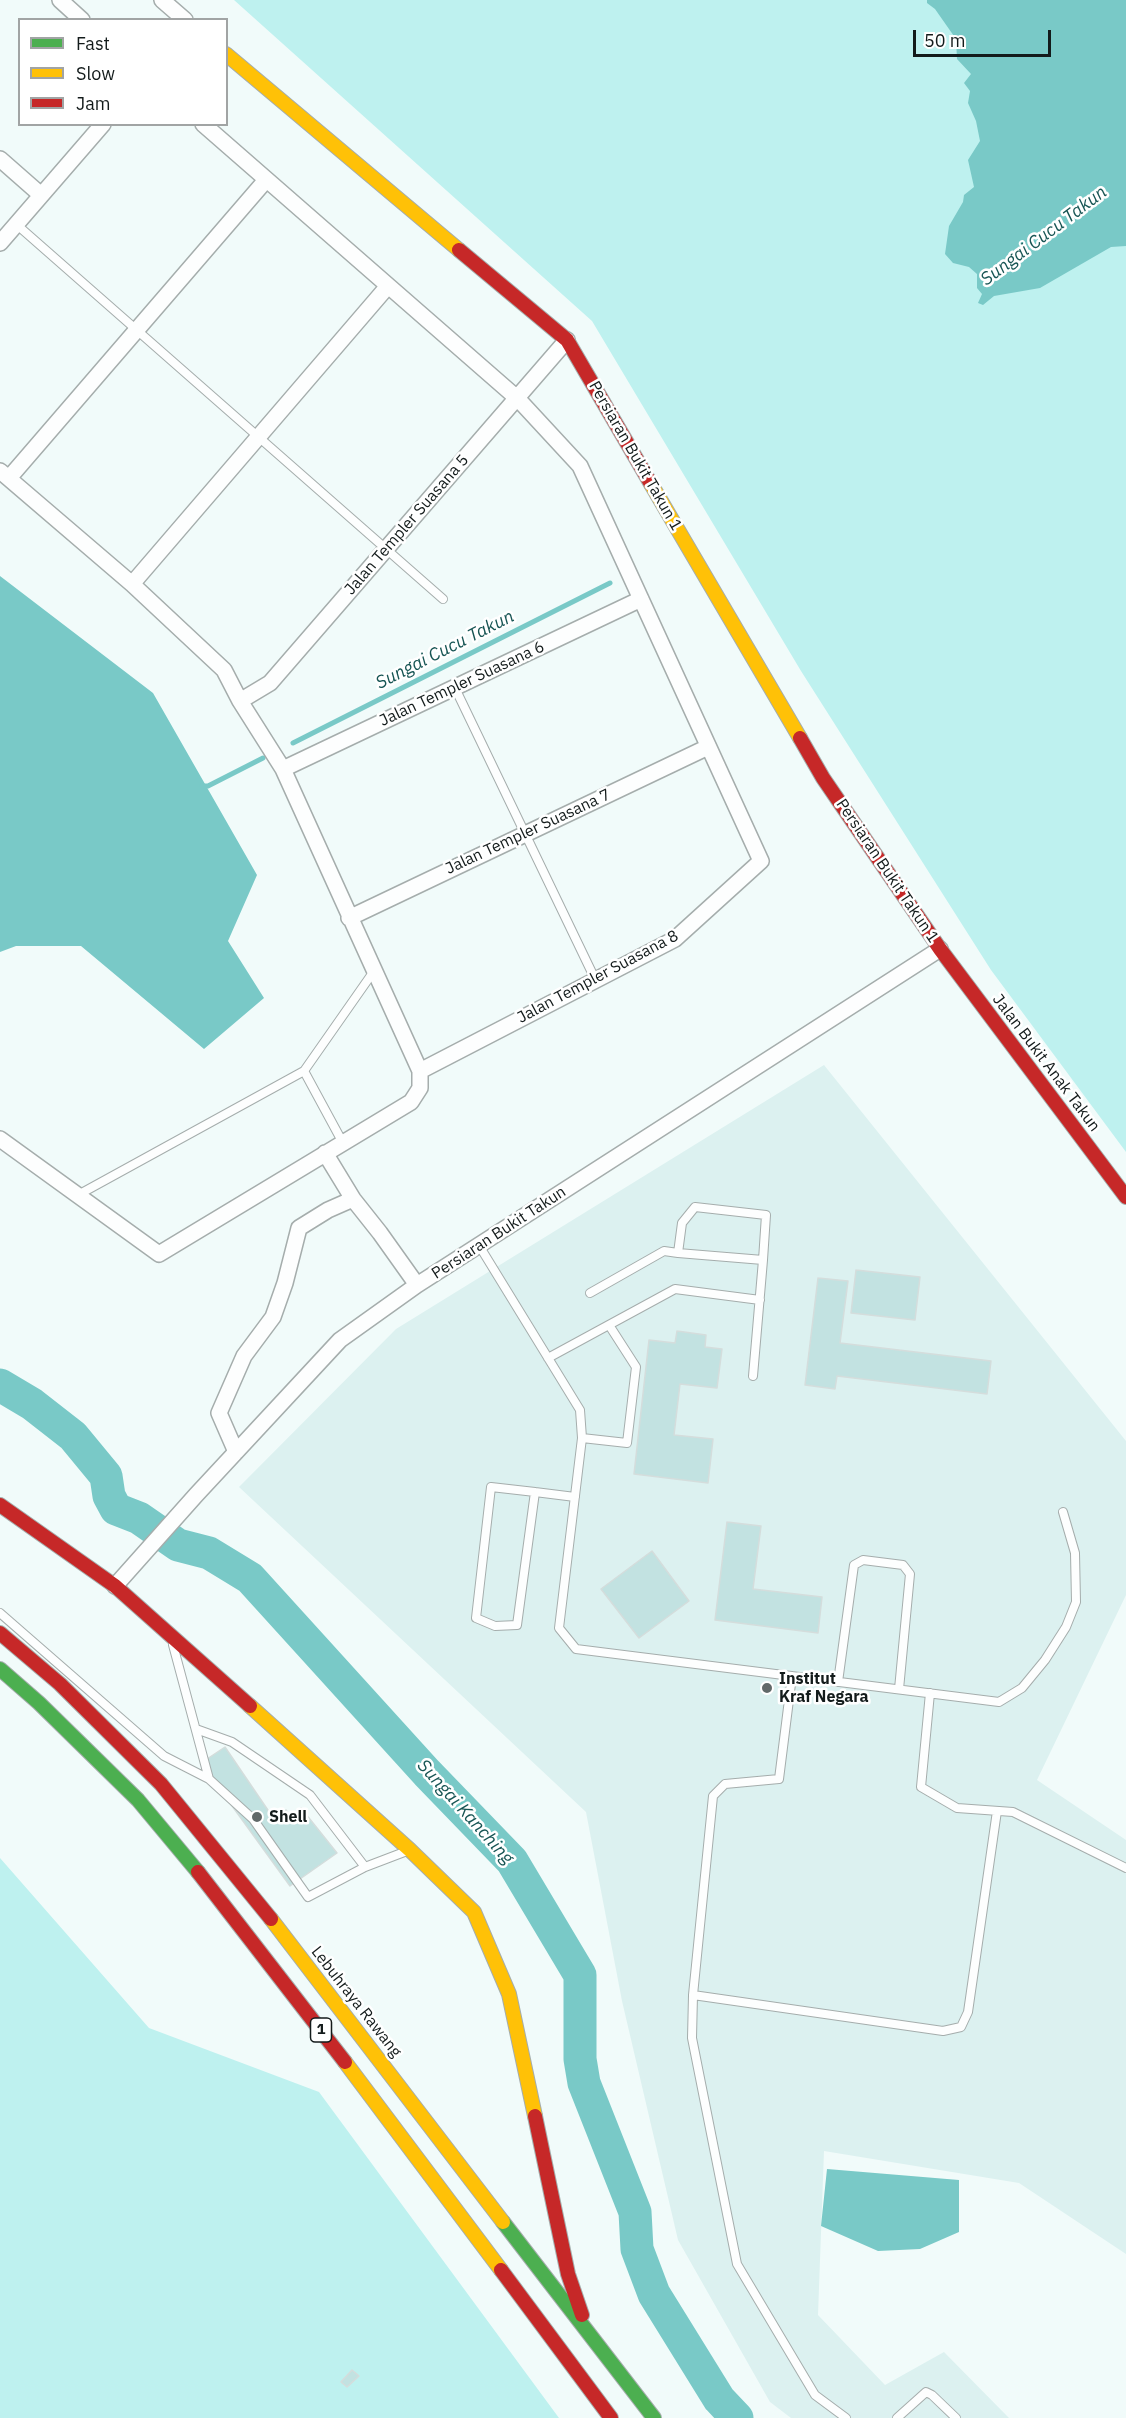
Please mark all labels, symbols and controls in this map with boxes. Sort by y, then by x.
legend [18,18,228,126]
scale bar [916,18,1054,56]
text: 50 m [924,29,966,52]
text: Fast [76,32,110,55]
text: Slow [76,62,115,85]
text: Jam [76,92,111,115]
water label: Sungai Cucu Takun [977,182,1111,290]
street label: Persiaran Bukit Takun 1 [584,378,686,534]
street label: Jalan Templer Suasana 5 [341,451,473,599]
water label: Sungai Cucu Takun [372,606,518,694]
street label: Jalan Templer Suasana 6 [377,637,547,731]
street label: Jalan Templer Suasana 7 [443,785,613,879]
street label: Persiaran Bukit Takun 1 [832,795,942,947]
street label: Jalan Templer Suasana 8 [514,926,682,1028]
street label: Jalan Bukit Anak Takun [988,991,1104,1135]
street label: Persiaran Bukit Takun [428,1182,570,1284]
place label: Institut Kraf Negara [779,1669,869,1707]
marker: Institut Kraf Negara [760,1681,774,1695]
water label: Sungai Kanching [412,1755,518,1869]
place label: Shell [269,1807,307,1827]
marker: Shell [250,1810,264,1824]
street label: Lebuhraya Rawang [307,1943,405,2061]
road number: 1 [310,2018,332,2042]

